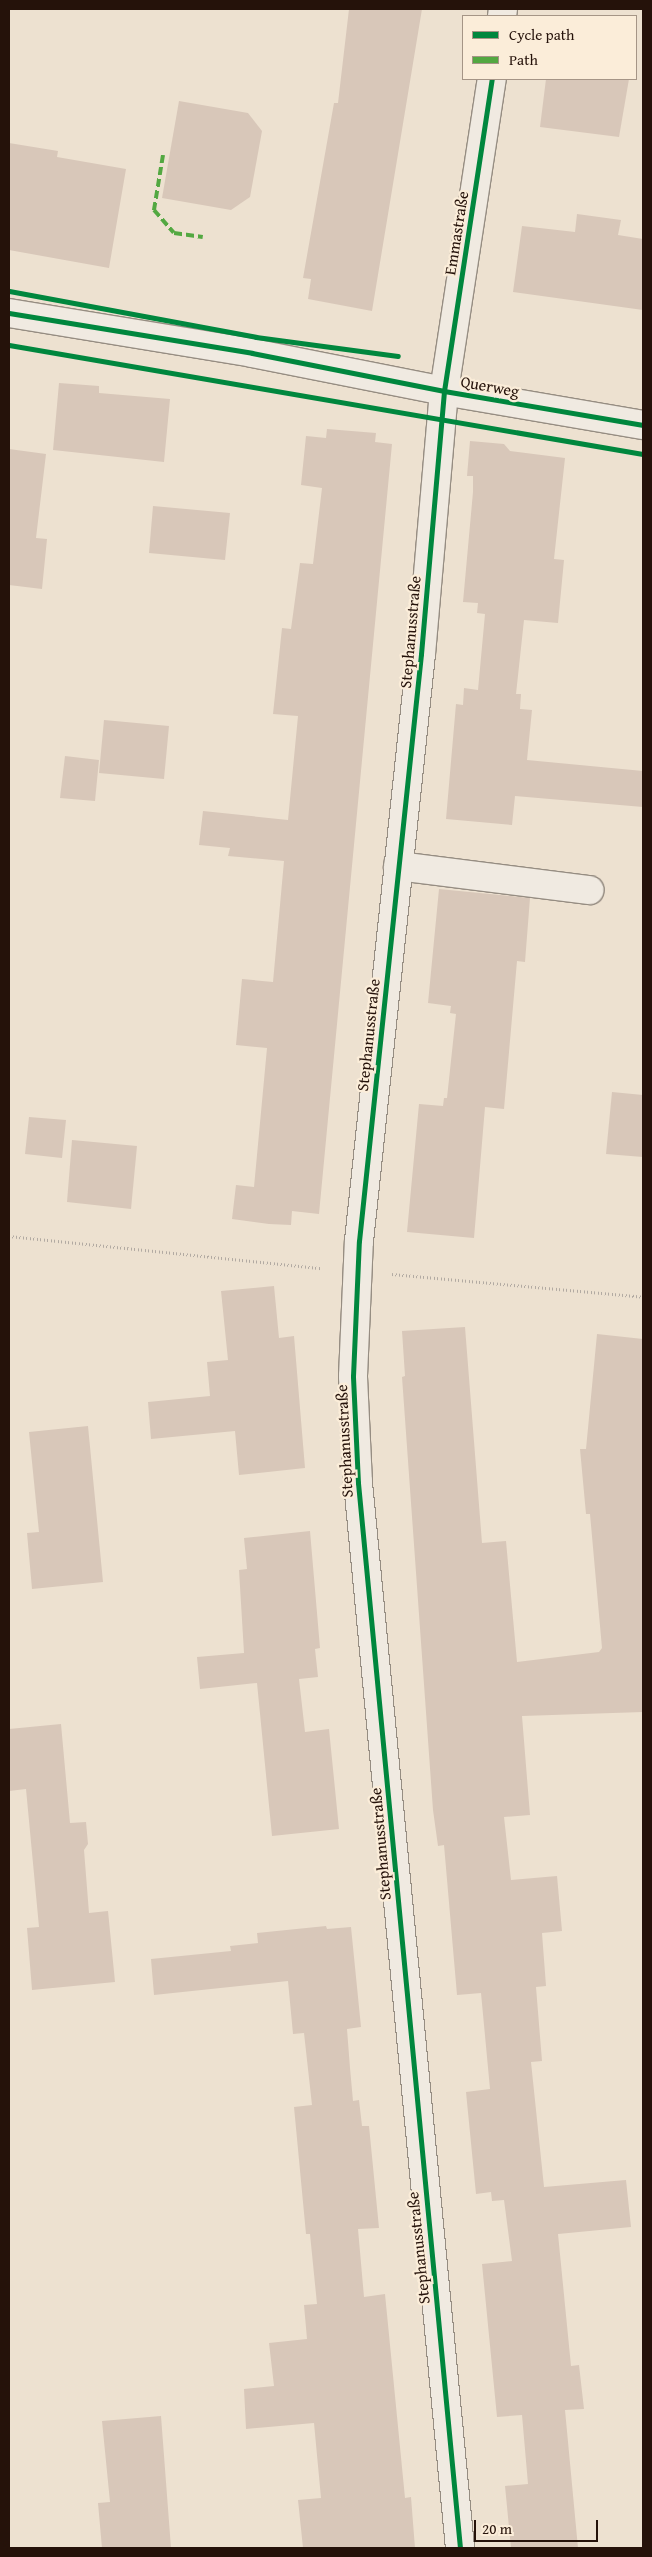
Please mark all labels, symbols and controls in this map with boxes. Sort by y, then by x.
legend [462,15,637,80]
text: Cycle path [509,24,575,45]
text: Path [509,49,538,70]
street label: Emmastraße [440,190,472,276]
street label: Querweg [459,371,521,401]
street label: Stephanusstraße [396,575,424,689]
street label: Stephanusstraße [353,978,383,1092]
street label: Stephanusstraße [331,1384,357,1498]
street label: Stephanusstraße [366,1787,394,1901]
street label: Stephanusstraße [403,2191,433,2305]
scale bar [477,2510,601,2542]
text: 20 m [482,2518,512,2539]

